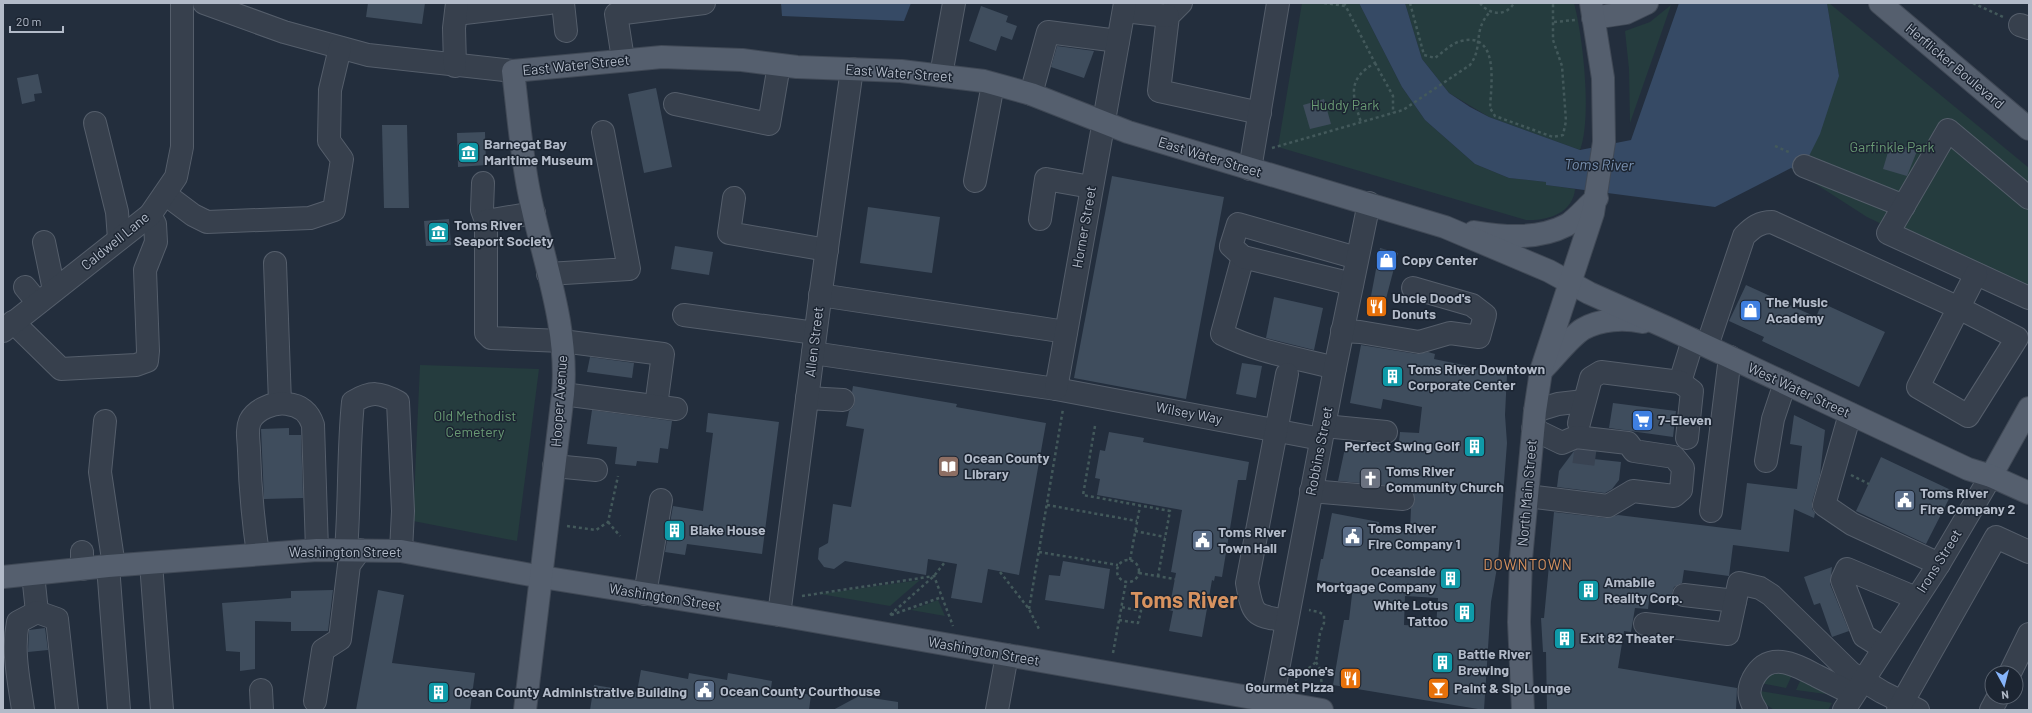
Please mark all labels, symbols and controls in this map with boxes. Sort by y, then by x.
scale bar [10,8,63,34]
text: 20 m [16,14,42,28]
street label: Herflicker Boulevard [1903,19,2008,112]
street label: East Water Street [522,50,630,79]
street label: East Water Street [845,60,953,85]
park label: Huddy Park [1311,96,1379,113]
street label: East Water Street [1156,133,1264,180]
place label: Barnegat Bay Maritime Museum [484,135,593,168]
park label: Garfinkle Park [1850,138,1934,155]
museum icon: Barnegat Bay Maritime Museum [455,139,481,165]
water label: Toms River [1564,154,1635,174]
street label: Horner Street [1068,185,1099,269]
street label: Caldwell Lane [77,208,152,273]
place label: Toms River Seaport Society [454,216,554,249]
museum icon: Toms River Seaport Society [425,220,451,246]
shop icon: Copy Center [1373,247,1399,273]
place label: Copy Center [1402,251,1478,268]
place label: Uncle Dood's Donuts [1392,289,1471,322]
restaurant icon: Uncle Dood's Donuts [1363,293,1389,319]
place label: The Music Academy [1766,293,1828,326]
shop icon: The Music Academy [1738,297,1764,323]
street label: Allen Street [801,306,826,378]
street label: Hooper Avenue [547,355,570,447]
street label: West Water Street [1745,358,1853,421]
place label: Toms River Downtown Corporate Center [1408,360,1545,393]
building icon: Toms River Downtown Corporate Center [1380,364,1406,390]
street label: Wilsey Way [1154,398,1224,427]
street label: Robbins Street [1302,405,1335,497]
park label: Old Methodist Cemetery [434,407,516,440]
supermarket icon: 7-Eleven [1630,407,1656,433]
place label: 7-Eleven [1658,411,1712,428]
building icon: Perfect Swing Golf [1462,433,1488,459]
place label: Perfect Swing Golf [1344,437,1460,454]
street label: North Main Street [1513,439,1540,547]
place label: Ocean County Library [964,449,1050,482]
library icon: Ocean County Library [935,453,961,479]
place label: Toms River Community Church [1386,462,1504,495]
church icon: Toms River Community Church [1357,466,1383,492]
place label: Toms River Fire Company 2 [1920,484,2016,517]
public building icon: Toms River Fire Company 2 [1891,488,1917,514]
building icon: Blake House [662,517,688,543]
place label: Toms River Fire Company 1 [1368,519,1461,552]
place label: Blake House [690,521,766,538]
place label: Toms River Town Hall [1218,523,1287,556]
public building icon: Toms River Fire Company 1 [1340,523,1366,549]
street label: Irons Street [1912,526,1965,596]
public building icon: Toms River Town Hall [1190,527,1216,553]
street label: Washington Street [289,543,401,560]
district label: DOWNTOWN [1483,555,1573,573]
place label: Oceanside Mortgage Company [1316,562,1436,595]
building icon: Oceanside Mortgage Company [1438,566,1464,592]
place label: Amabile Reality Corp. [1604,573,1683,606]
building icon: Amabile Reality Corp. [1576,577,1602,603]
street label: Washington Street [608,579,722,614]
district label: Toms River [1130,586,1238,612]
place label: White Lotus Tattoo [1373,596,1448,629]
building icon: White Lotus Tattoo [1451,600,1477,626]
building icon: Exit 82 Theater [1552,625,1578,651]
place label: Exit 82 Theater [1580,629,1675,646]
street label: Washington Street [927,632,1041,669]
place label: Battle River Brewing [1458,645,1531,678]
building icon: Battle River Brewing [1430,649,1456,675]
place label: Capone's Gourmet Pizza [1245,662,1334,695]
north arrow [1984,665,2024,705]
restaurant icon: Capone's Gourmet Pizza [1337,666,1363,692]
bar icon: Paint & Sip Lounge [1425,675,1451,701]
public building icon: Ocean County Courthouse [691,678,717,704]
building icon: Ocean County Administrative Building [426,679,452,705]
place label: Paint & Sip Lounge [1454,679,1571,696]
place label: Ocean County Courthouse [720,682,881,699]
place label: Ocean County Administrative Building [454,683,687,700]
text: N [2001,689,2010,702]

